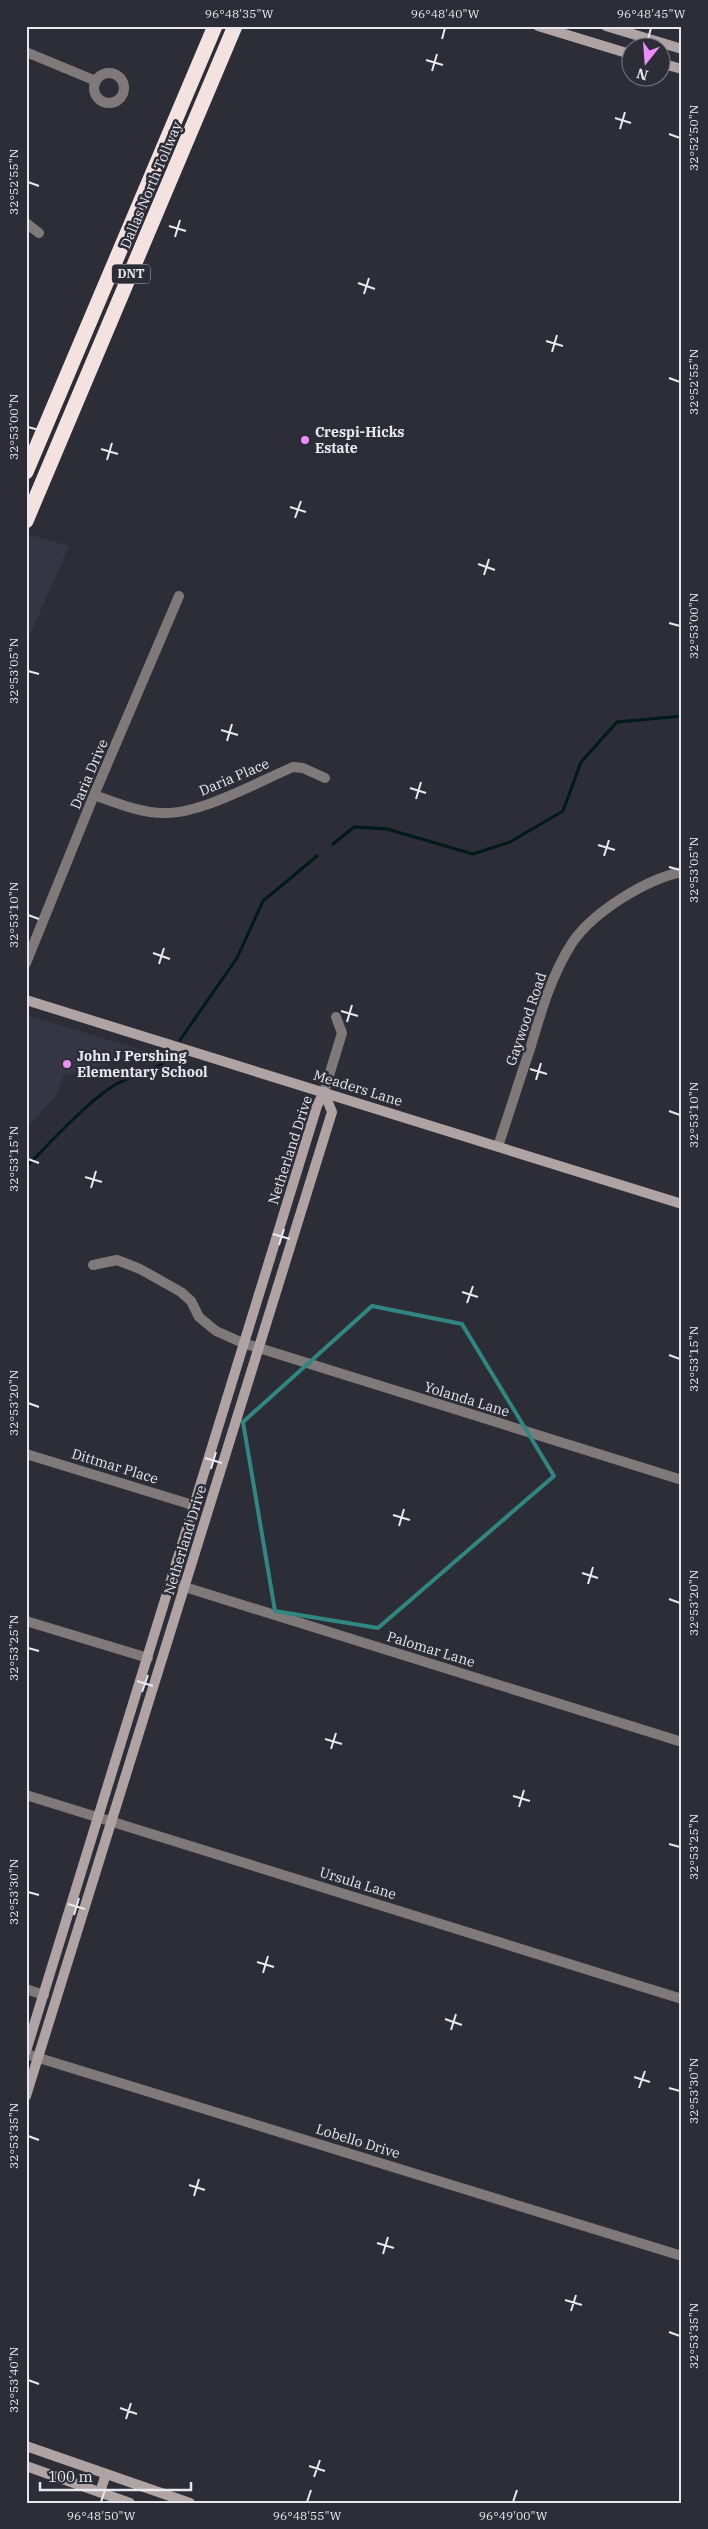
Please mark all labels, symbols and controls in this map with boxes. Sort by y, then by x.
text: 96°48'35"W [205,6,274,21]
text: 96°48'40"W [411,6,480,21]
text: 96°48'45"W [617,6,686,21]
north arrow [620,38,670,88]
text: N [634,64,650,85]
text: 32°52'50"N [686,105,701,171]
street label: Dallas North Tollway [116,118,186,251]
text: 32°52'55"N [6,149,21,215]
road number: DNT [112,264,150,284]
text: 32°52'55"N [686,349,701,415]
text: 32°53'00"N [6,394,21,460]
place label: Crespi-Hicks Estate [315,423,404,457]
marker: Crespi-Hicks Estate [299,434,311,446]
text: 32°53'00"N [686,593,701,659]
text: 32°53'05"N [6,638,21,704]
street label: Daria Drive [66,736,112,812]
street label: Daria Place [196,754,272,800]
text: 32°53'05"N [686,837,701,903]
text: 32°53'10"N [6,882,21,948]
street label: Gaywood Road [502,970,551,1068]
place label: John J Pershing Elementary School [77,1047,208,1081]
marker: John J Pershing Elementary School [61,1058,73,1070]
street label: Meaders Lane [311,1066,405,1110]
text: 32°53'10"N [686,1082,701,1148]
street label: Netherland Drive [264,1093,316,1207]
text: 32°53'15"N [6,1126,21,1192]
text: 32°53'15"N [686,1326,701,1392]
text: 32°53'20"N [6,1370,21,1436]
street label: Yolanda Lane [422,1377,512,1421]
street label: Dittmar Place [69,1444,161,1488]
street label: Netherland Drive [160,1483,210,1597]
text: 32°53'20"N [686,1570,701,1636]
text: 32°53'25"N [6,1615,21,1681]
street label: Palomar Lane [385,1627,477,1671]
text: 32°53'25"N [686,1814,701,1880]
text: 32°53'30"N [6,1859,21,1925]
street label: Ursula Lane [317,1863,399,1903]
text: 32°53'30"N [686,2058,701,2124]
text: 32°53'35"N [6,2103,21,2169]
street label: Lobello Drive [314,2120,402,2162]
text: 32°53'35"N [686,2303,701,2369]
text: 32°53'40"N [6,2347,21,2413]
scale bar [40,2459,191,2491]
text: 100 m [48,2467,93,2486]
text: 96°48'50"W [67,2508,136,2523]
text: 96°48'55"W [273,2508,342,2523]
text: 96°49'00"W [479,2508,548,2523]

